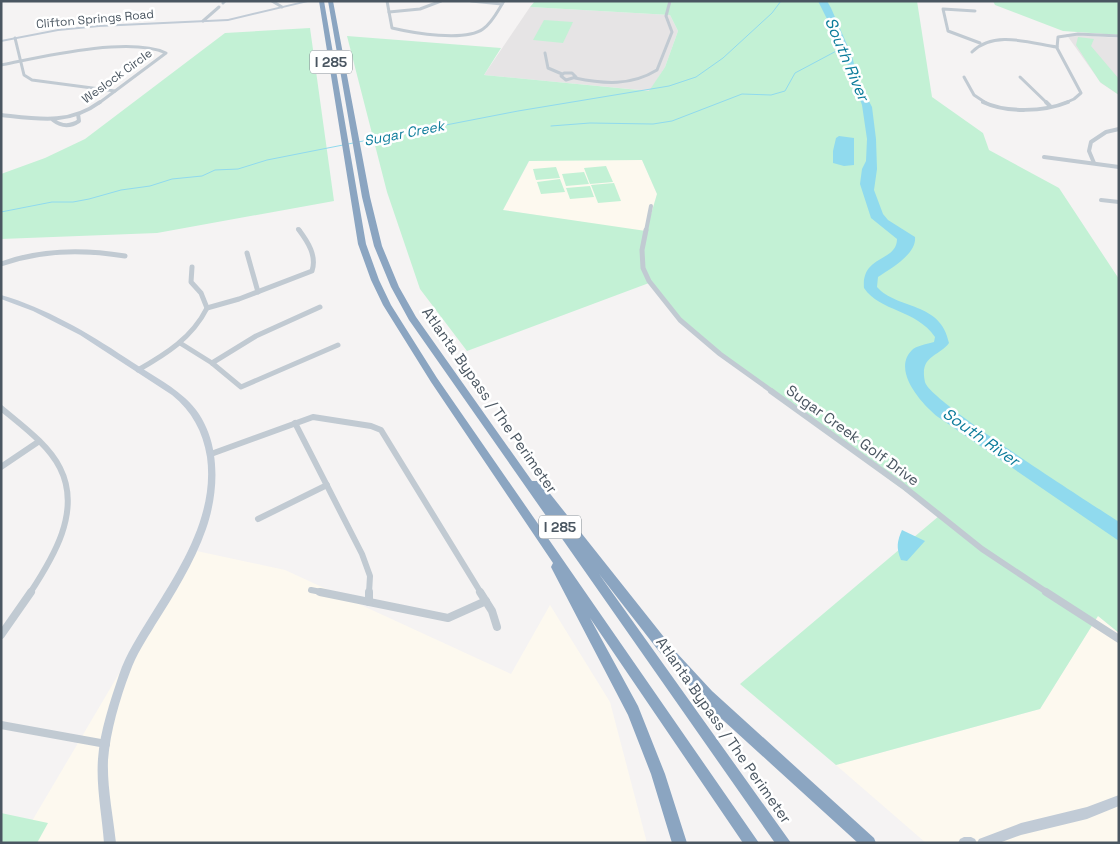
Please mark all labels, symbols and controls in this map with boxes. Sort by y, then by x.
street label: Clifton Springs Road [35,6,155,32]
water label: South River [820,14,875,106]
street label: Weslock Circle [79,45,155,107]
road number: I 285 [310,51,352,74]
water label: Sugar Creek [362,116,447,150]
street label: Atlanta Bypass / The Perimeter [418,303,562,497]
street label: Sugar Creek Golf Drive [783,380,923,490]
water label: South River [939,403,1025,472]
road number: I 285 [539,516,581,538]
street label: Atlanta Bypass / The Perimeter [652,633,796,827]

